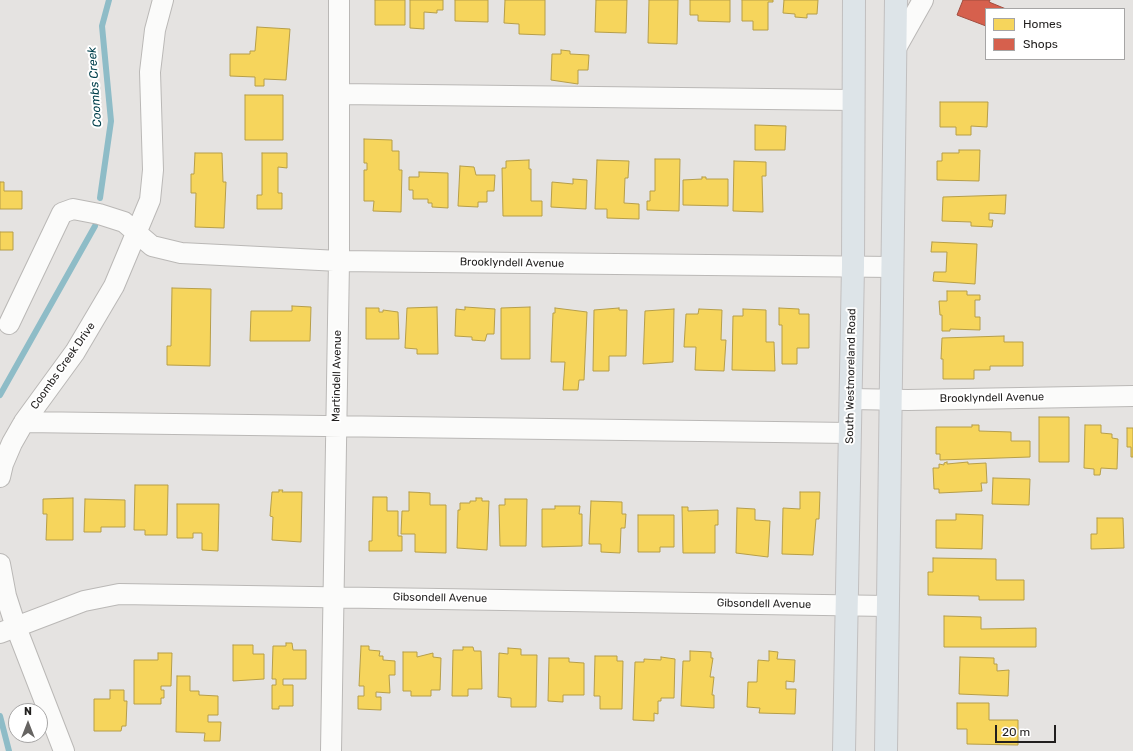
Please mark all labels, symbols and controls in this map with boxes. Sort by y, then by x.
legend [985,8,1125,60]
text: Homes [1023,17,1062,31]
text: Shops [1023,37,1058,51]
water label: Coombs Creek [85,46,105,128]
street label: Brooklyndell Avenue [460,255,564,271]
street label: South Westmoreland Road [843,308,859,444]
street label: Coombs Creek Drive [28,320,98,412]
street label: Martindell Avenue [330,330,344,422]
street label: Brooklyndell Avenue [940,390,1044,406]
street label: Gibsondell Avenue [393,591,487,605]
street label: Gibsondell Avenue [717,597,811,611]
north arrow [8,703,48,743]
text: N [24,705,32,718]
scale bar [997,717,1058,743]
text: 20 m [1002,725,1030,739]

